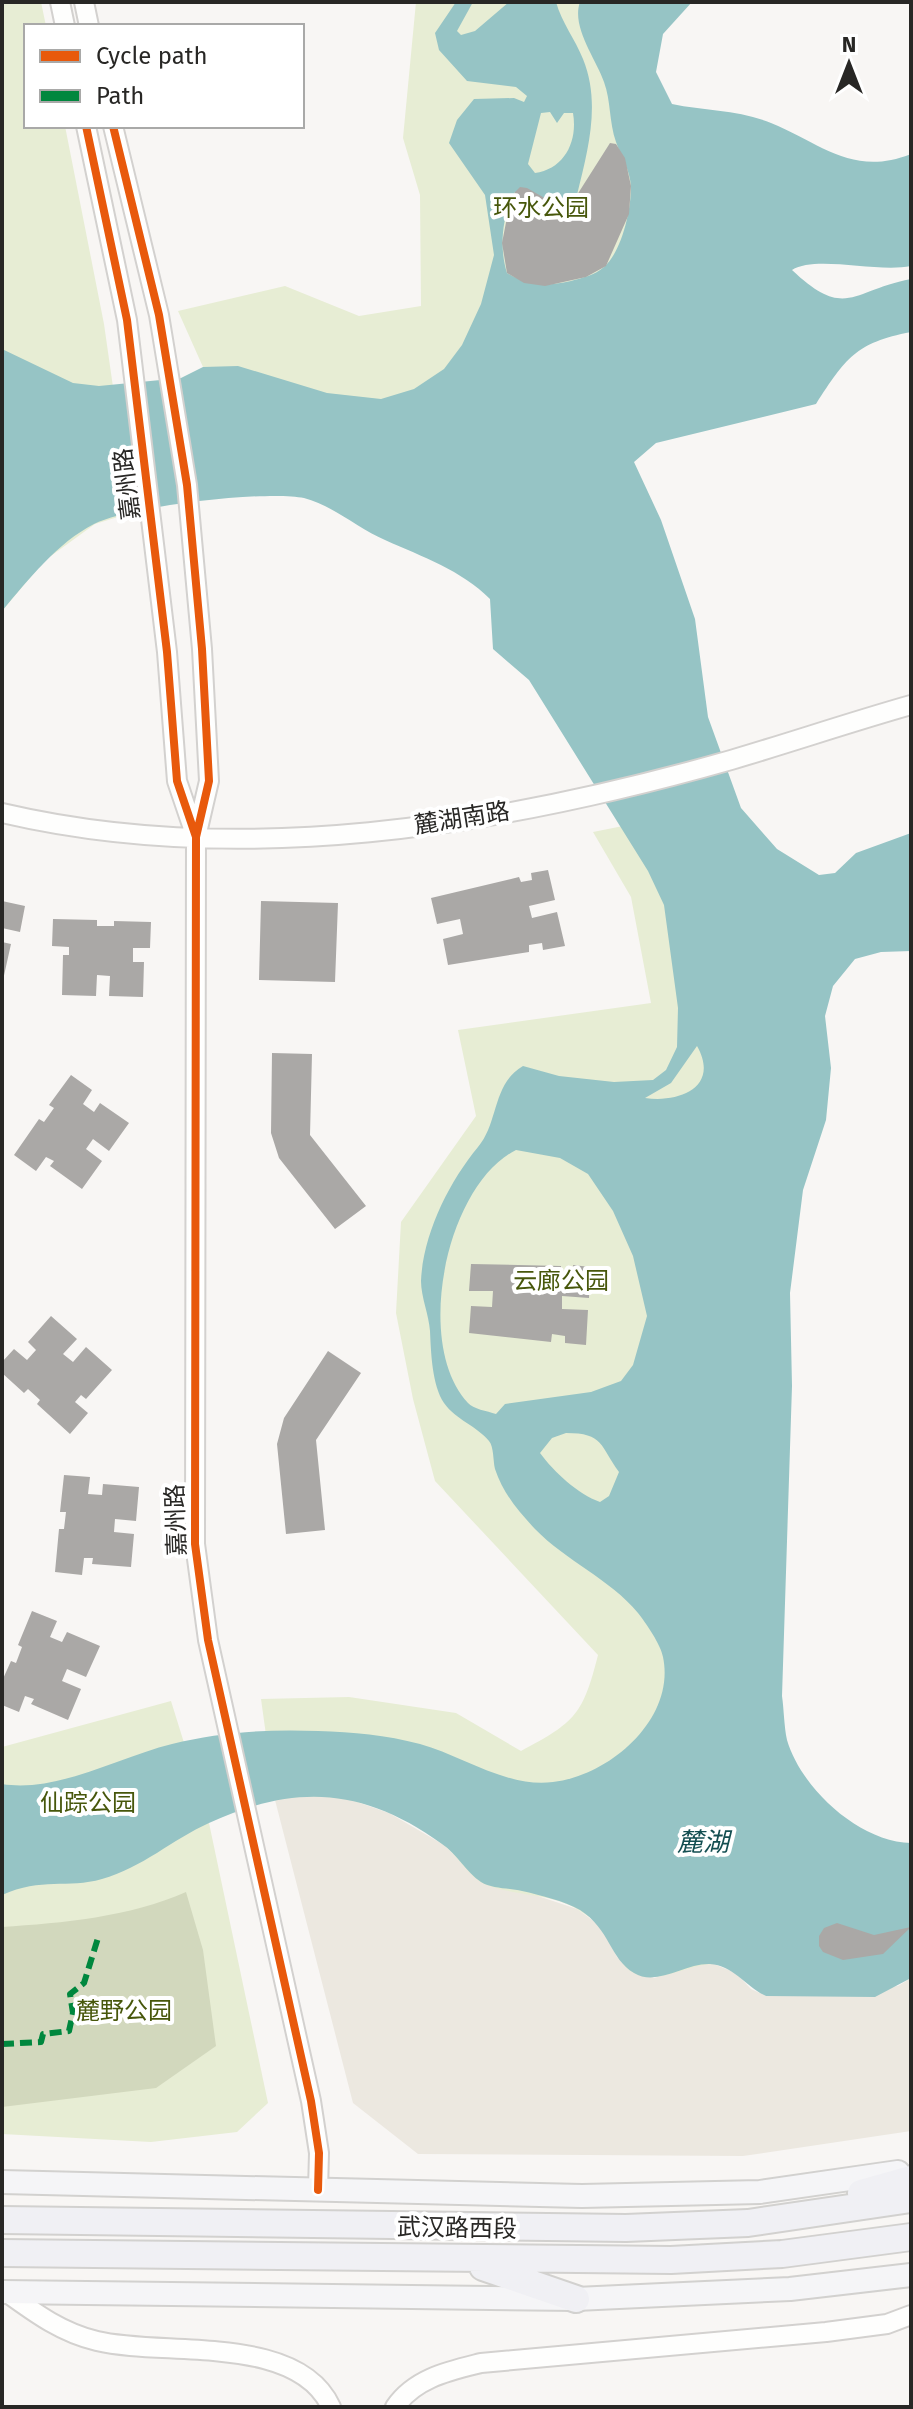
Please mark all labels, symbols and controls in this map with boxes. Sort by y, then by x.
legend [24,24,304,128]
north arrow [809,24,889,104]
text: N [842,31,856,58]
text: Cycle path [96,42,208,70]
text: Path [96,82,144,110]
park label: 环水公园 [493,194,589,222]
street label: 嘉州路 [109,447,145,521]
street label: 麓湖南路 [412,797,512,839]
park label: 云廊公园 [513,1267,609,1295]
street label: 嘉州路 [161,1484,191,1556]
park label: 仙踪公园 [40,1789,136,1817]
water label: 麓湖 [677,1827,733,1858]
park label: 麓野公园 [76,1997,172,2025]
street label: 武汉路西段 [397,2213,517,2243]

